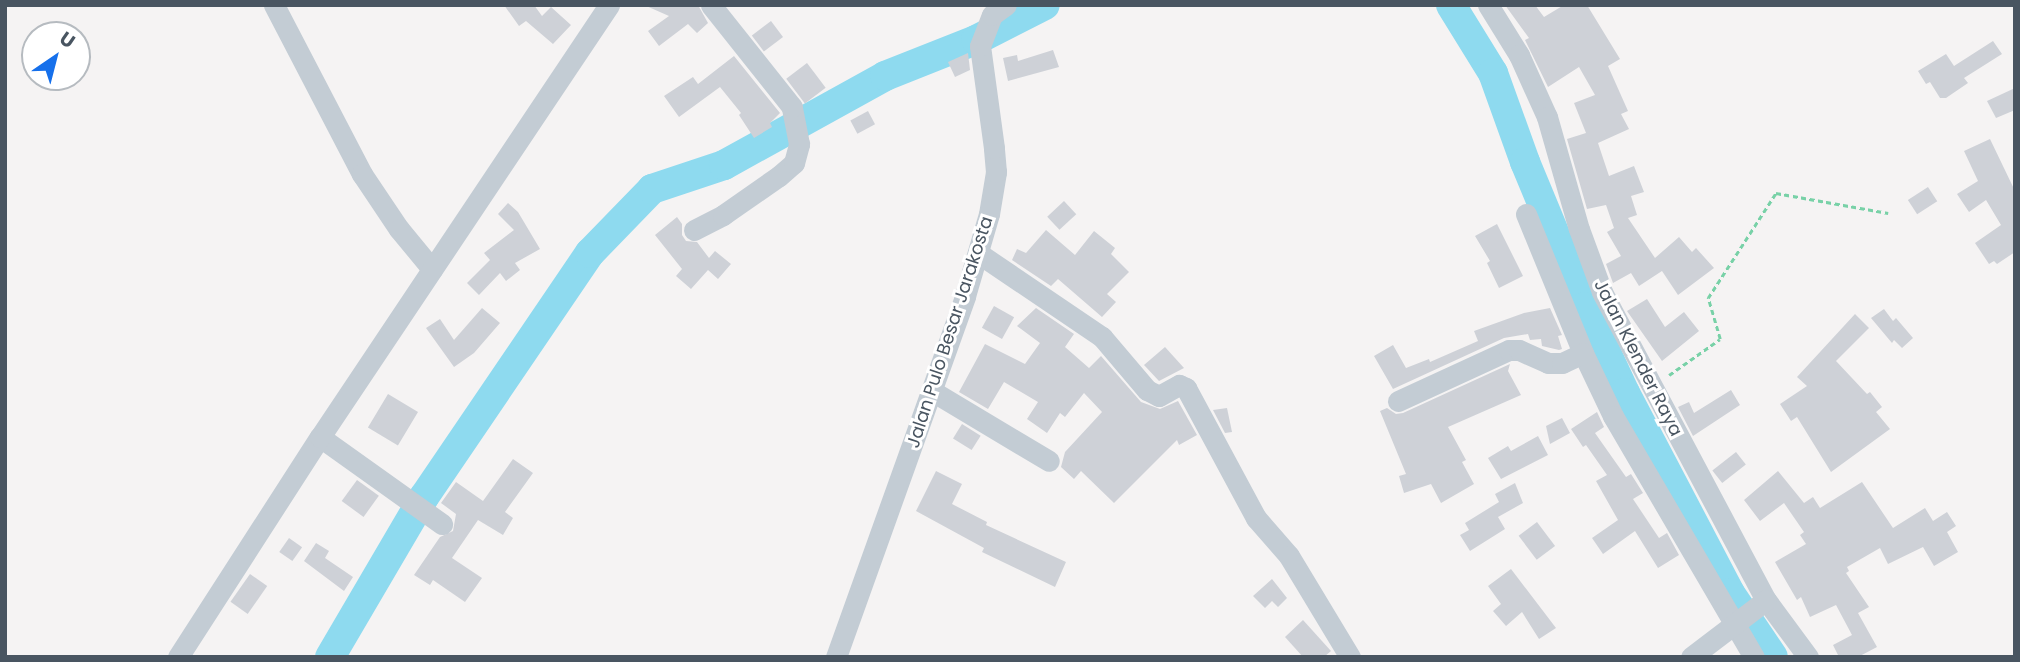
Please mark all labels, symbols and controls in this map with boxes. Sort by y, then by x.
north arrow [21,21,91,91]
text: U [54,25,80,55]
street label: Jalan Pulo Besar Jarakosta [902,214,998,450]
street label: Jalan Klender Raya [1589,276,1687,440]

